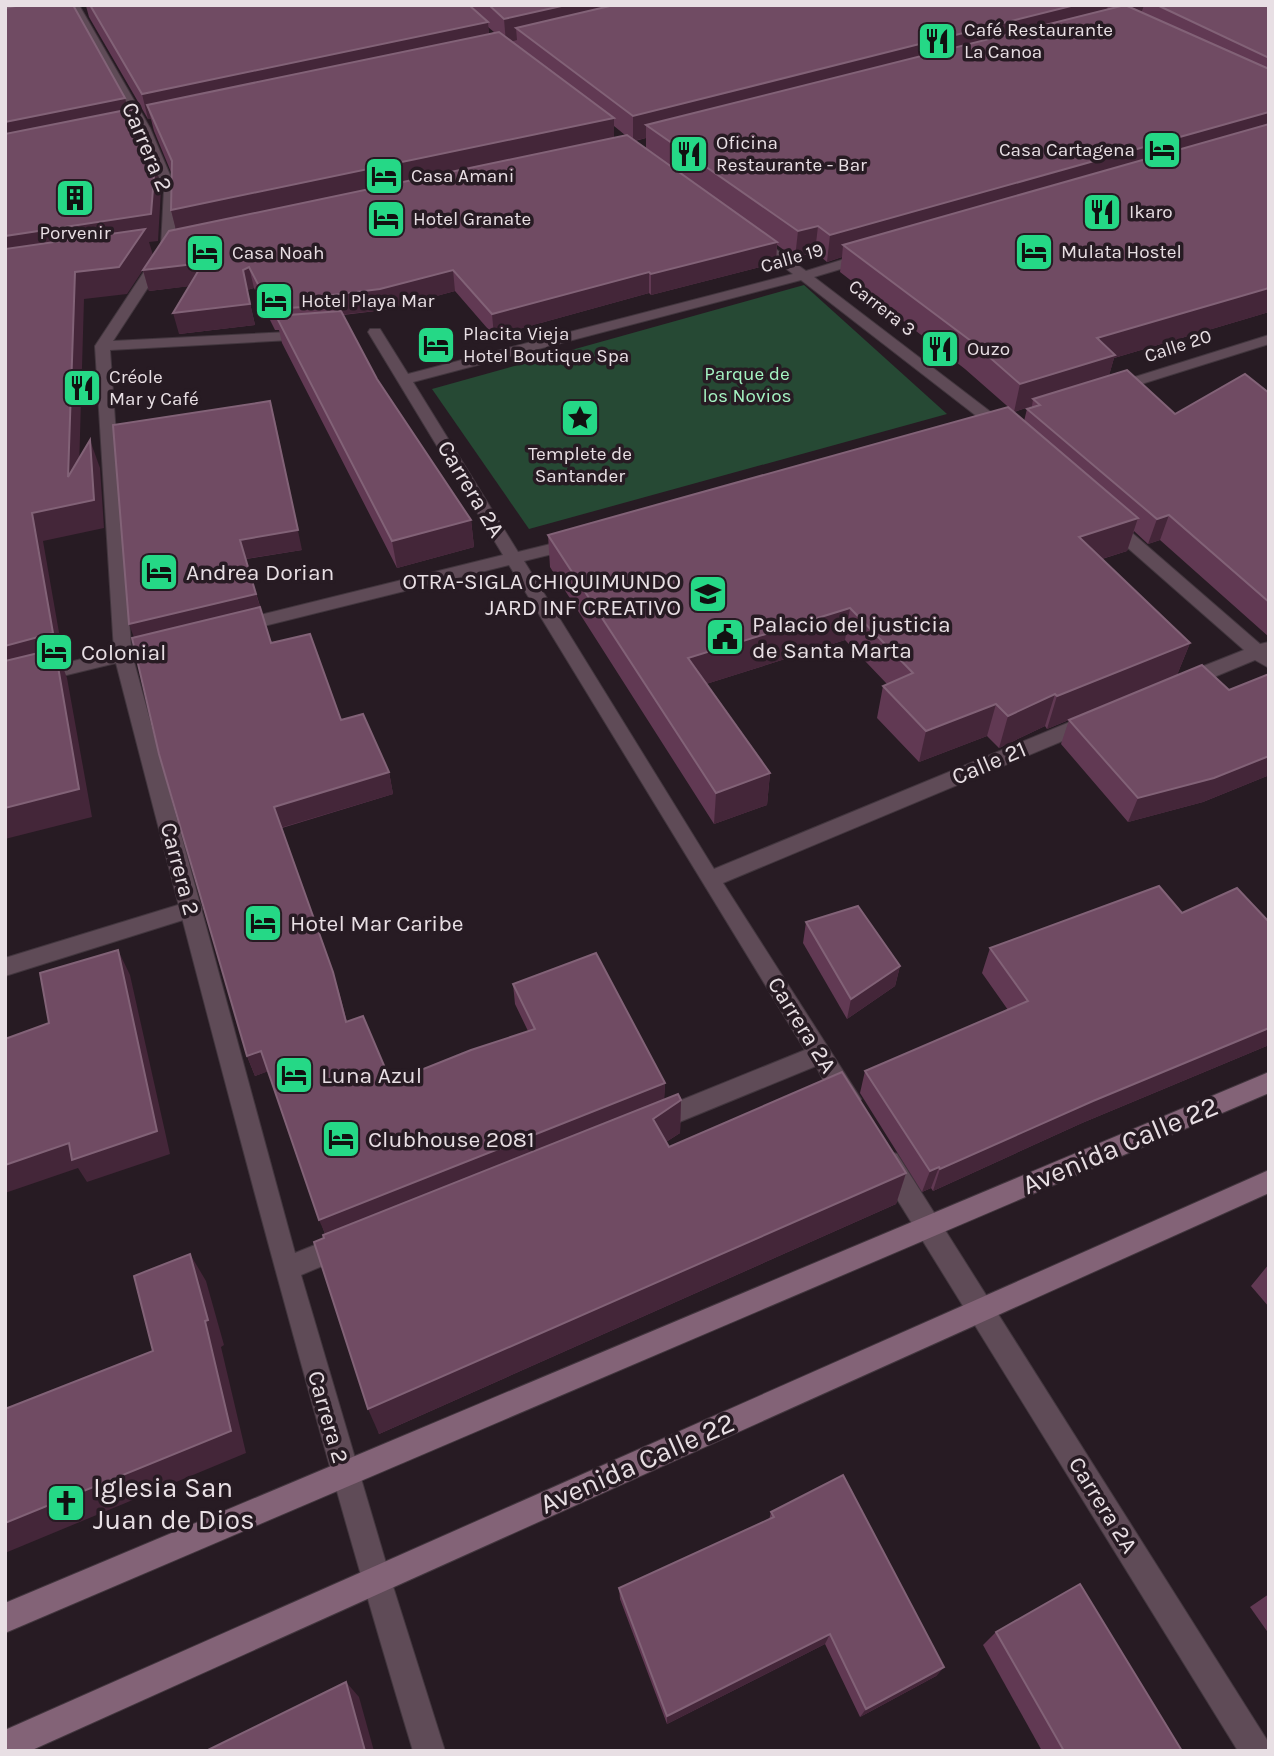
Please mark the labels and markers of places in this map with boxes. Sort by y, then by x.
place label: Café Restaurante La Canoa [964,19,1113,63]
restaurant icon: Café Restaurante La Canoa [916,20,958,62]
hotel icon: Casa Cartagena [1141,129,1183,171]
place label: Oficina Restaurante - Bar [716,132,867,176]
restaurant icon: Oficina Restaurante - Bar [668,133,710,175]
place label: Casa Cartagena [999,139,1135,161]
hotel icon: Casa Amani [363,155,405,197]
place label: Casa Amani [411,165,514,187]
building icon: Porvenir [54,177,96,219]
restaurant icon: Ikaro [1081,191,1123,233]
hotel icon: Hotel Granate [365,198,407,240]
place label: Ikaro [1129,201,1173,223]
place label: Hotel Granate [413,208,531,230]
place label: Porvenir [39,222,111,244]
hotel icon: Mulata Hostel [1013,231,1055,273]
hotel icon: Casa Noah [184,232,226,274]
place label: Mulata Hostel [1061,241,1182,263]
place label: Casa Noah [232,242,324,264]
hotel icon: Hotel Playa Mar [253,280,295,322]
place label: Hotel Playa Mar [301,290,434,312]
place label: Placita Vieja Hotel Boutique Spa [463,323,629,367]
hotel icon: Placita Vieja Hotel Boutique Spa [415,324,457,366]
restaurant icon: Ouzo [919,328,961,370]
place label: Ouzo [967,338,1010,360]
place label: Créole Mar y Café [109,366,199,410]
restaurant icon: Créole Mar y Café [61,367,103,409]
place icon: Templete de Santander [559,397,601,439]
place label: Templete de Santander [528,443,632,487]
hotel icon: Andrea Dorian [138,551,180,593]
place label: Andrea Dorian [186,559,334,586]
place label: OTRA-SIGLA CHIQUIMUNDO JARD INF CREATIVO [402,568,681,621]
school or university icon: OTRA-SIGLA CHIQUIMUNDO JARD INF CREATIVO [687,573,729,615]
place label: Palacio del justicia de Santa Marta [752,611,951,664]
public building icon: Palacio del justicia de Santa Marta [704,616,746,658]
hotel icon: Colonial [33,631,75,673]
place label: Colonial [81,639,167,666]
hotel icon: Hotel Mar Caribe [242,902,284,944]
place label: Hotel Mar Caribe [290,910,464,937]
hotel icon: Luna Azul [273,1054,315,1096]
place label: Luna Azul [321,1062,422,1089]
hotel icon: Clubhouse 2081 [320,1118,362,1160]
place label: Clubhouse 2081 [368,1126,535,1153]
place label: Iglesia San Juan de Dios [93,1471,255,1536]
church icon: Iglesia San Juan de Dios [45,1482,87,1524]

